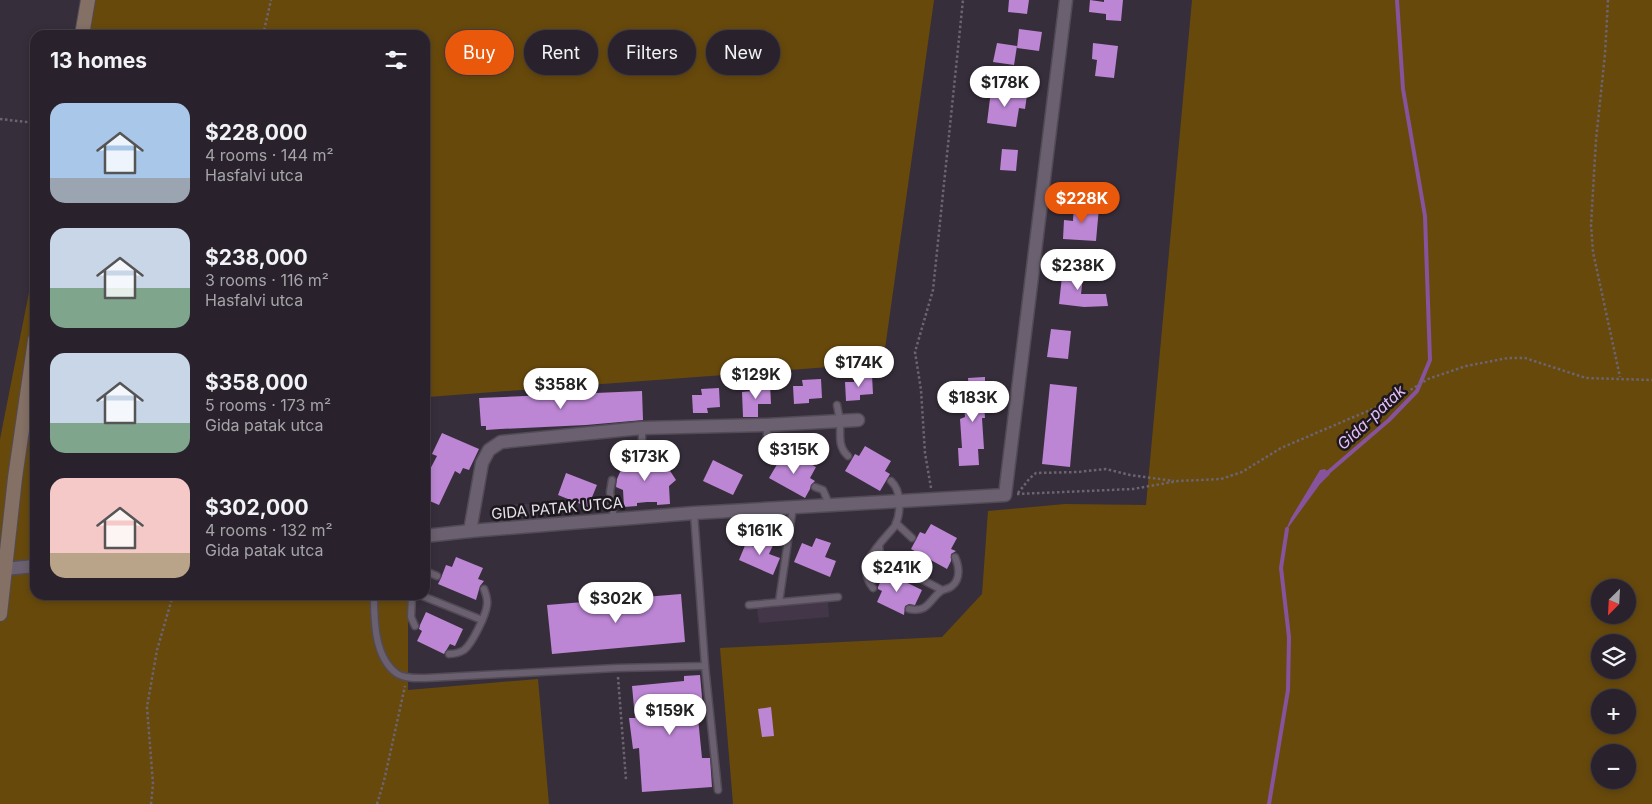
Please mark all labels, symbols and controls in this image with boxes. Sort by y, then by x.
chip: Buy [445,30,514,75]
chip: Rent [524,30,598,75]
chip: Filters [608,30,696,75]
chip: New [706,30,780,75]
icon: filters [382,46,410,74]
text: 13 homes [50,48,147,73]
pin: $178K [970,66,1040,108]
text: $178K [981,72,1029,92]
text: $228,000 [205,120,307,145]
icon: home [90,123,150,183]
text: 4 rooms · 144 m² [205,145,334,165]
text: Hasfalvi utca [205,165,303,185]
pin: $228K [1047,182,1117,224]
text: $228K [1056,188,1108,208]
text: $238,000 [205,245,308,270]
icon: home [90,248,150,308]
pin: $238K [1043,248,1113,291]
text: $238K [1052,255,1104,275]
text: 3 rooms · 116 m² [205,270,329,290]
text: Hasfalvi utca [205,290,303,310]
pin: $174K [824,346,894,388]
text: $174K [835,352,883,372]
pin: $129K [721,358,791,400]
text: $129K [731,364,781,384]
pin: $358K [526,368,596,410]
text: $358,000 [205,370,308,395]
icon: home [90,373,150,433]
text: $358K [535,374,587,394]
pin: $183K [938,380,1008,423]
water label: Gida-patak [1333,380,1409,454]
text: $183K [948,387,998,407]
text: 5 rooms · 173 m² [205,395,331,415]
text: Gida patak utca [205,415,323,435]
pin: $315K [759,432,829,475]
text: $315K [769,439,819,459]
pin: $173K [610,440,680,482]
text: $173K [621,446,669,466]
street label: GIDA PATAK UTCA [490,493,624,523]
text: $302,000 [205,495,309,520]
icon: home [90,498,150,558]
pin: $161K [725,514,795,556]
text: 4 rooms · 132 m² [205,520,333,540]
text: $161K [737,520,783,540]
text: Gida patak utca [205,540,323,560]
pin: $241K [862,550,932,593]
text: $241K [873,557,921,577]
north arrow [1591,579,1636,624]
map controls [1591,579,1636,789]
pin: $302K [581,582,651,624]
text: $302K [589,588,643,608]
button: layers [1591,634,1636,679]
button: + [1591,689,1636,734]
pin: $159K [635,694,705,736]
text: $159K [645,700,695,720]
button: − [1591,744,1636,789]

